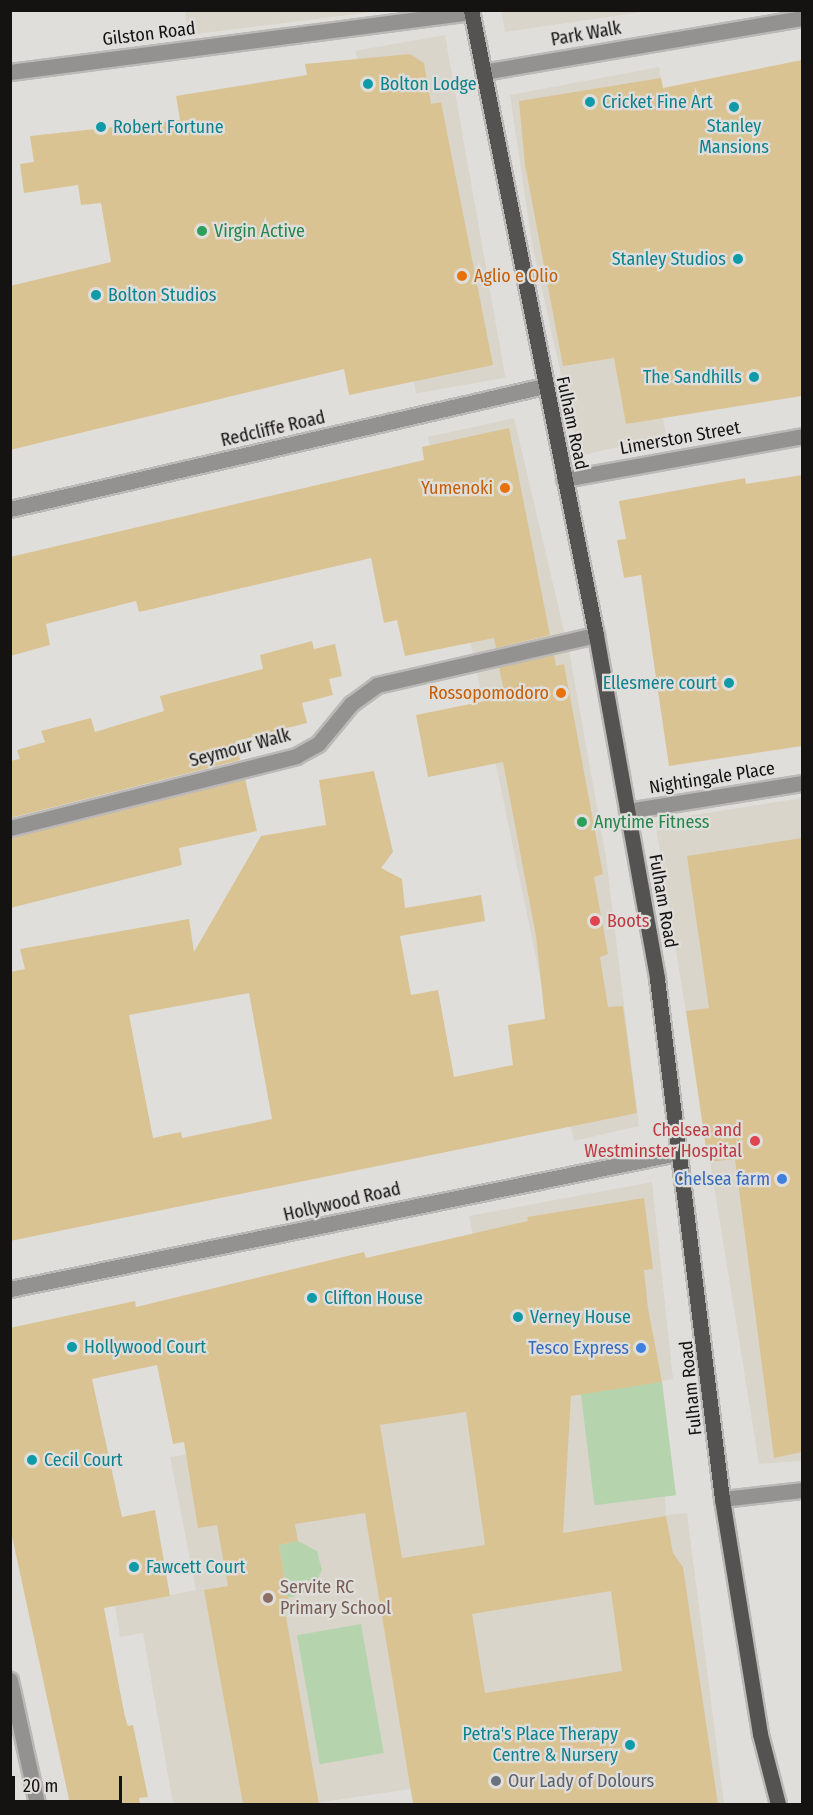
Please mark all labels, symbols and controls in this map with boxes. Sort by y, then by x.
street label: Park Walk [549,17,623,51]
street label: Gilston Road [101,18,197,50]
place label: Bolton Lodge [380,73,477,95]
marker: Bolton Lodge [361,77,375,91]
place label: Cricket Fine Art [602,91,713,113]
marker: Cricket Fine Art [583,95,597,109]
marker: Stanley Mansions [727,100,741,114]
place label: Robert Fortune [113,116,224,138]
place label: Stanley Mansions [699,116,769,158]
marker: Robert Fortune [94,120,108,134]
place label: Virgin Active [214,220,305,242]
marker: Virgin Active [195,224,209,238]
place label: Stanley Studios [612,248,726,270]
marker: Stanley Studios [731,252,745,266]
place label: Aglio e Olio [474,265,558,287]
marker: Aglio e Olio [455,269,469,283]
place label: Bolton Studios [108,284,216,306]
marker: Bolton Studios [89,288,103,302]
place label: The Sandhills [643,366,742,388]
marker: The Sandhills [747,370,761,384]
street label: Fulham Road [552,374,592,472]
street label: Redcliffe Road [219,407,327,451]
street label: Limerston Street [618,417,742,459]
place label: Yumenoki [421,477,493,499]
marker: Yumenoki [498,481,512,495]
place label: Ellesmere court [603,672,717,694]
marker: Ellesmere court [722,676,736,690]
place label: Rossopomodoro [429,682,549,704]
marker: Rossopomodoro [554,686,568,700]
street label: Seymour Walk [187,724,293,772]
street label: Nightingale Place [648,757,776,799]
place label: Anytime Fitness [594,811,710,833]
marker: Anytime Fitness [575,815,589,829]
street label: Fulham Road [644,852,682,950]
place label: Boots [607,910,649,932]
marker: Boots [588,914,602,928]
place label: Chelsea and Westminster Hospital [584,1120,742,1162]
marker: Chelsea and Westminster Hospital [746,1132,764,1150]
place label: Chelsea farm [674,1168,770,1190]
marker: Chelsea farm [775,1172,789,1186]
street label: Hollywood Road [281,1178,403,1226]
place label: Clifton House [324,1287,423,1309]
marker: Clifton House [305,1291,319,1305]
place label: Verney House [530,1306,631,1328]
marker: Verney House [511,1310,525,1324]
place label: Hollywood Court [84,1336,206,1358]
place label: Tesco Express [528,1337,629,1359]
marker: Hollywood Court [65,1340,79,1354]
street label: Fulham Road [675,1340,707,1436]
marker: Tesco Express [634,1341,648,1355]
place label: Cecil Court [44,1449,123,1471]
marker: Cecil Court [25,1453,39,1467]
place label: Fawcett Court [146,1556,245,1578]
marker: Fawcett Court [127,1560,141,1574]
place label: Servite RC Primary School [280,1577,391,1620]
marker: Servite RC Primary School [261,1591,275,1605]
place label: Petra's Place Therapy Centre & Nursery [463,1724,618,1766]
marker: Petra's Place Therapy Centre & Nursery [623,1738,637,1752]
scale bar [15,1764,124,1802]
place label: Our Lady of Dolours [508,1770,654,1792]
marker: Our Lady of Dolours [489,1774,503,1788]
text: 20 m [23,1775,58,1797]

